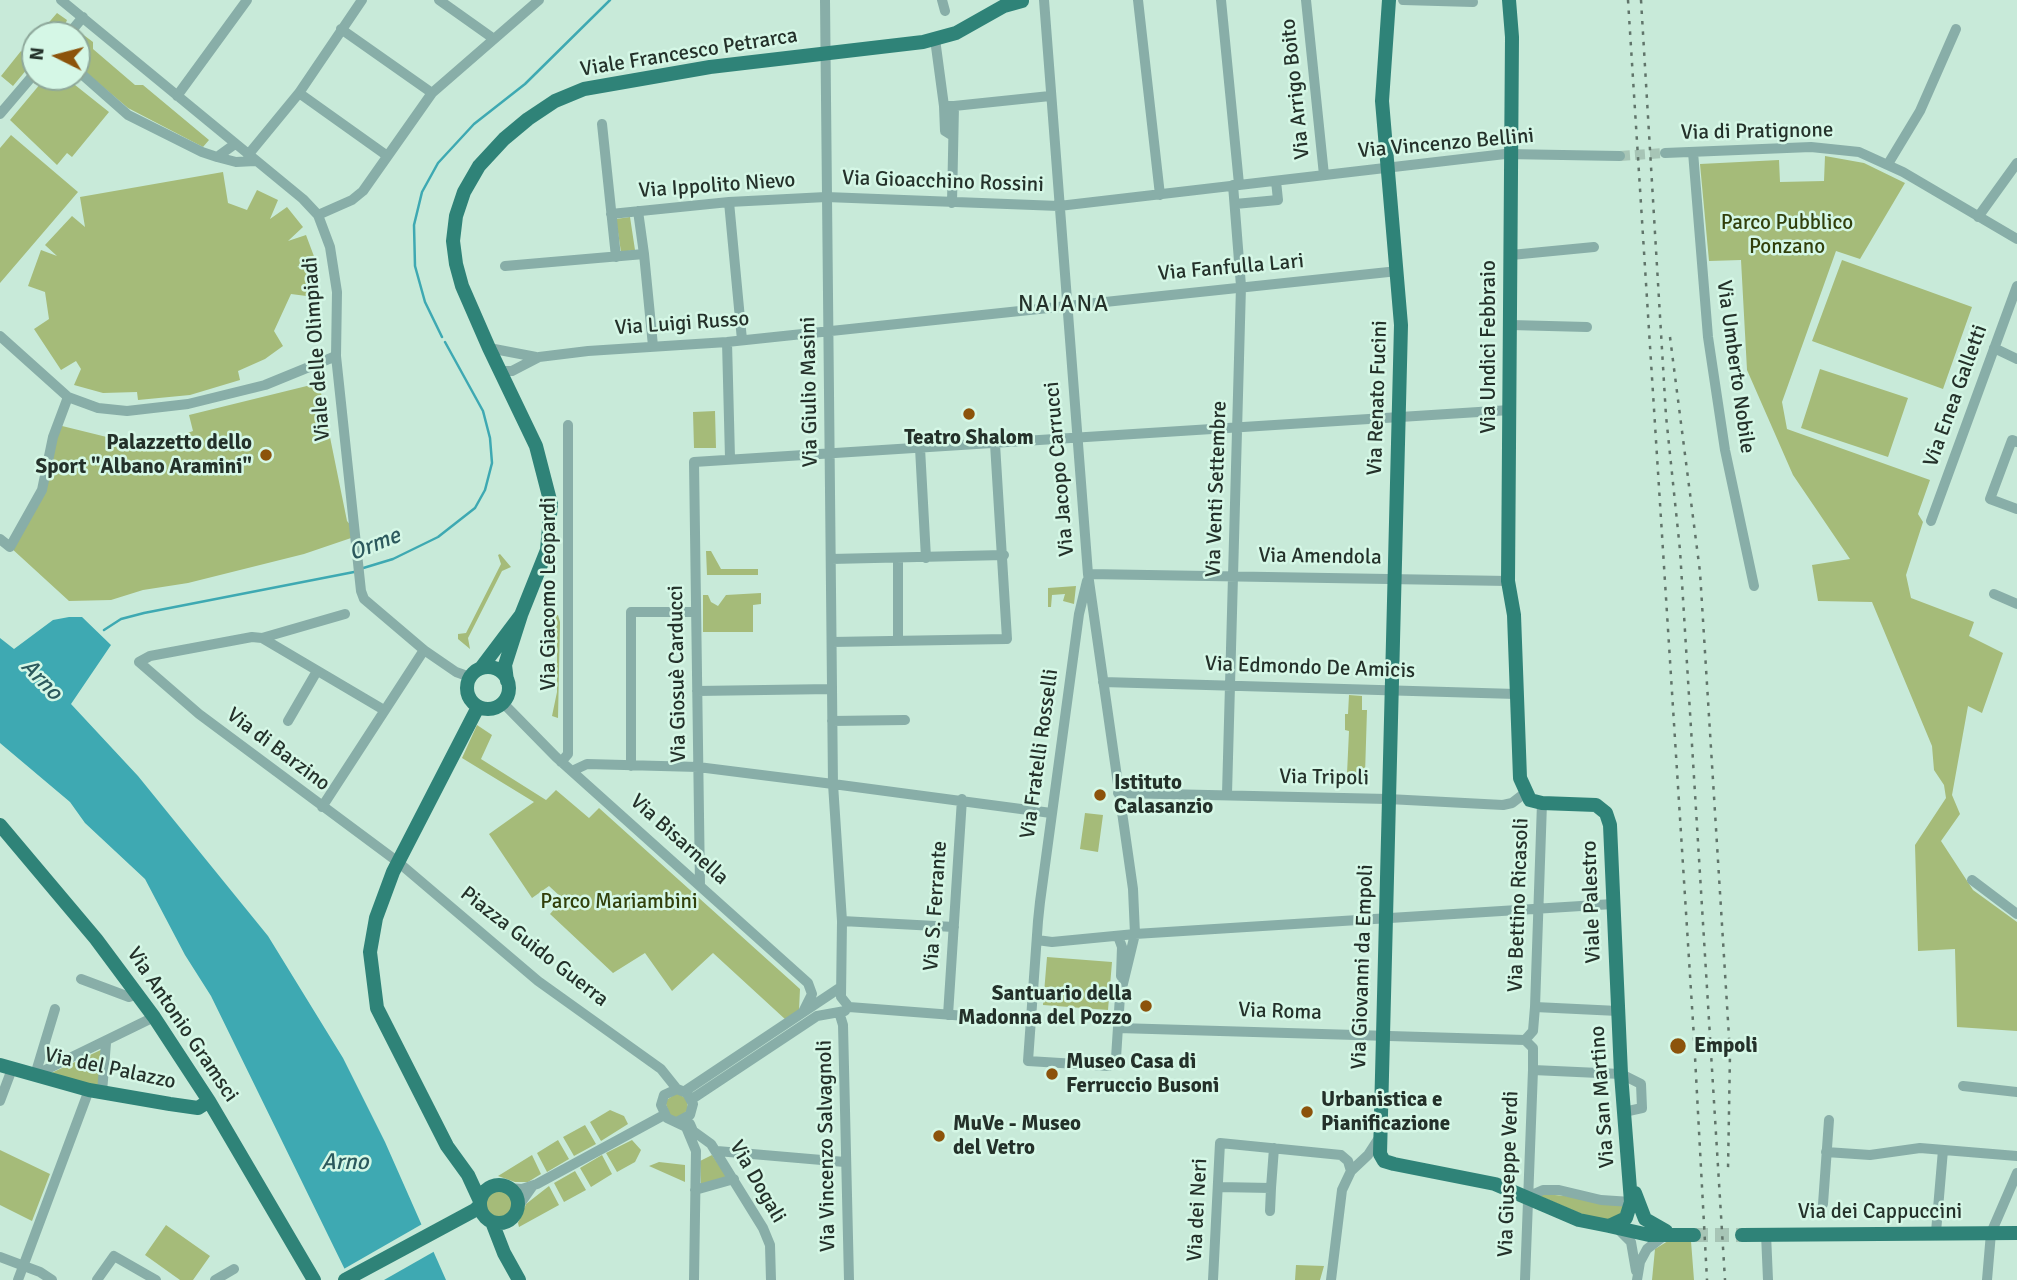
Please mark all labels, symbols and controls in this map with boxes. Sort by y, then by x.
street label: Via Arrigo Boito [1276,17,1316,161]
north arrow [21,21,91,91]
street label: Viale Francesco Petrarca [579,23,799,83]
text: N [24,46,50,62]
street label: Via di Pratignone [1680,118,1834,146]
street label: Via Vincenzo Bellini [1357,124,1535,164]
street label: Via Gioacchino Rossini [842,166,1044,198]
street label: Via Ippolito Nievo [638,168,796,204]
park label: Parco Pubblico Ponzano [1721,210,1853,260]
street label: Via Fanfulla Lari [1157,249,1305,287]
street label: Viale delle Olimpiadi [298,256,336,442]
street label: Via Undici Febbraio [1476,260,1502,434]
street label: Via Umberto Nobile [1710,279,1760,455]
district label: NAIANA [1019,291,1109,319]
street label: Via Luigi Russo [614,307,750,341]
street label: Via Giulio Masini [796,316,824,468]
street label: Via Renato Fucini [1363,320,1393,476]
street label: Via Enea Galletti [1919,322,1993,470]
street label: Via Jacopo Carrucci [1040,381,1080,557]
street label: Via Venti Settembre [1201,400,1233,578]
marker: Teatro Shalom [961,406,977,422]
place label: Teatro Shalom [904,425,1034,451]
place label: Palazzetto dello Sport "Albano Aramini" [36,430,252,480]
marker: Palazzetto dello Sport "Albano Aramini" [258,447,274,463]
street label: Via Giacomo Leopardi [536,497,562,691]
water label: Orme [345,522,405,568]
street label: Via Amendola [1258,543,1382,571]
street label: Via Giosuè Carducci [664,585,692,763]
street label: Via Edmondo De Amicis [1204,652,1416,684]
water label: Arno [15,653,67,707]
street label: Via Fratelli Rosselli [1016,667,1064,841]
street label: Via di Barzino [221,703,335,797]
street label: Via Tripoli [1279,765,1369,791]
place label: Istituto Calasanzio [1114,770,1213,820]
marker: Istituto Calasanzio [1092,787,1108,803]
street label: Via Bisarnella [625,789,733,891]
street label: Via Bettino Ricasoli [1503,817,1535,993]
street label: Via S. Ferrante [919,840,953,972]
street label: Viale Palestro [1577,840,1607,964]
street label: Via Giovanni da Empoli [1347,864,1379,1070]
street label: Piazza Guido Guerra [455,881,613,1013]
park label: Parco Mariambini [540,889,698,915]
street label: Via Antonio Gramsci [121,943,243,1107]
place label: Santuario della Madonna del Pozzo [958,981,1132,1031]
marker: Santuario della Madonna del Pozzo [1138,998,1154,1014]
street label: Via Roma [1238,998,1322,1026]
street label: Via San Martino [1585,1025,1621,1169]
place label: Empoli [1694,1033,1758,1059]
marker: Empoli [1668,1036,1688,1056]
street label: Via Vincenzo Salvagnoli [813,1040,841,1252]
street label: Via del Palazzo [42,1043,178,1095]
place label: Museo Casa di Ferruccio Busoni [1066,1049,1219,1099]
marker: Museo Casa di Ferruccio Busoni [1044,1066,1060,1082]
place label: Urbanistica e Pianificazione [1321,1087,1450,1137]
street label: Via Giuseppe Verdi [1494,1090,1524,1258]
marker: Urbanistica e Pianificazione [1299,1104,1315,1120]
place label: MuVe - Museo del Vetro [953,1111,1081,1161]
marker: MuVe - Museo del Vetro [931,1128,947,1144]
street label: Via Dogali [723,1136,791,1228]
water label: Arno [321,1149,369,1177]
street label: Via dei Neri [1183,1158,1213,1262]
street label: Via dei Cappuccini [1798,1199,1962,1225]

